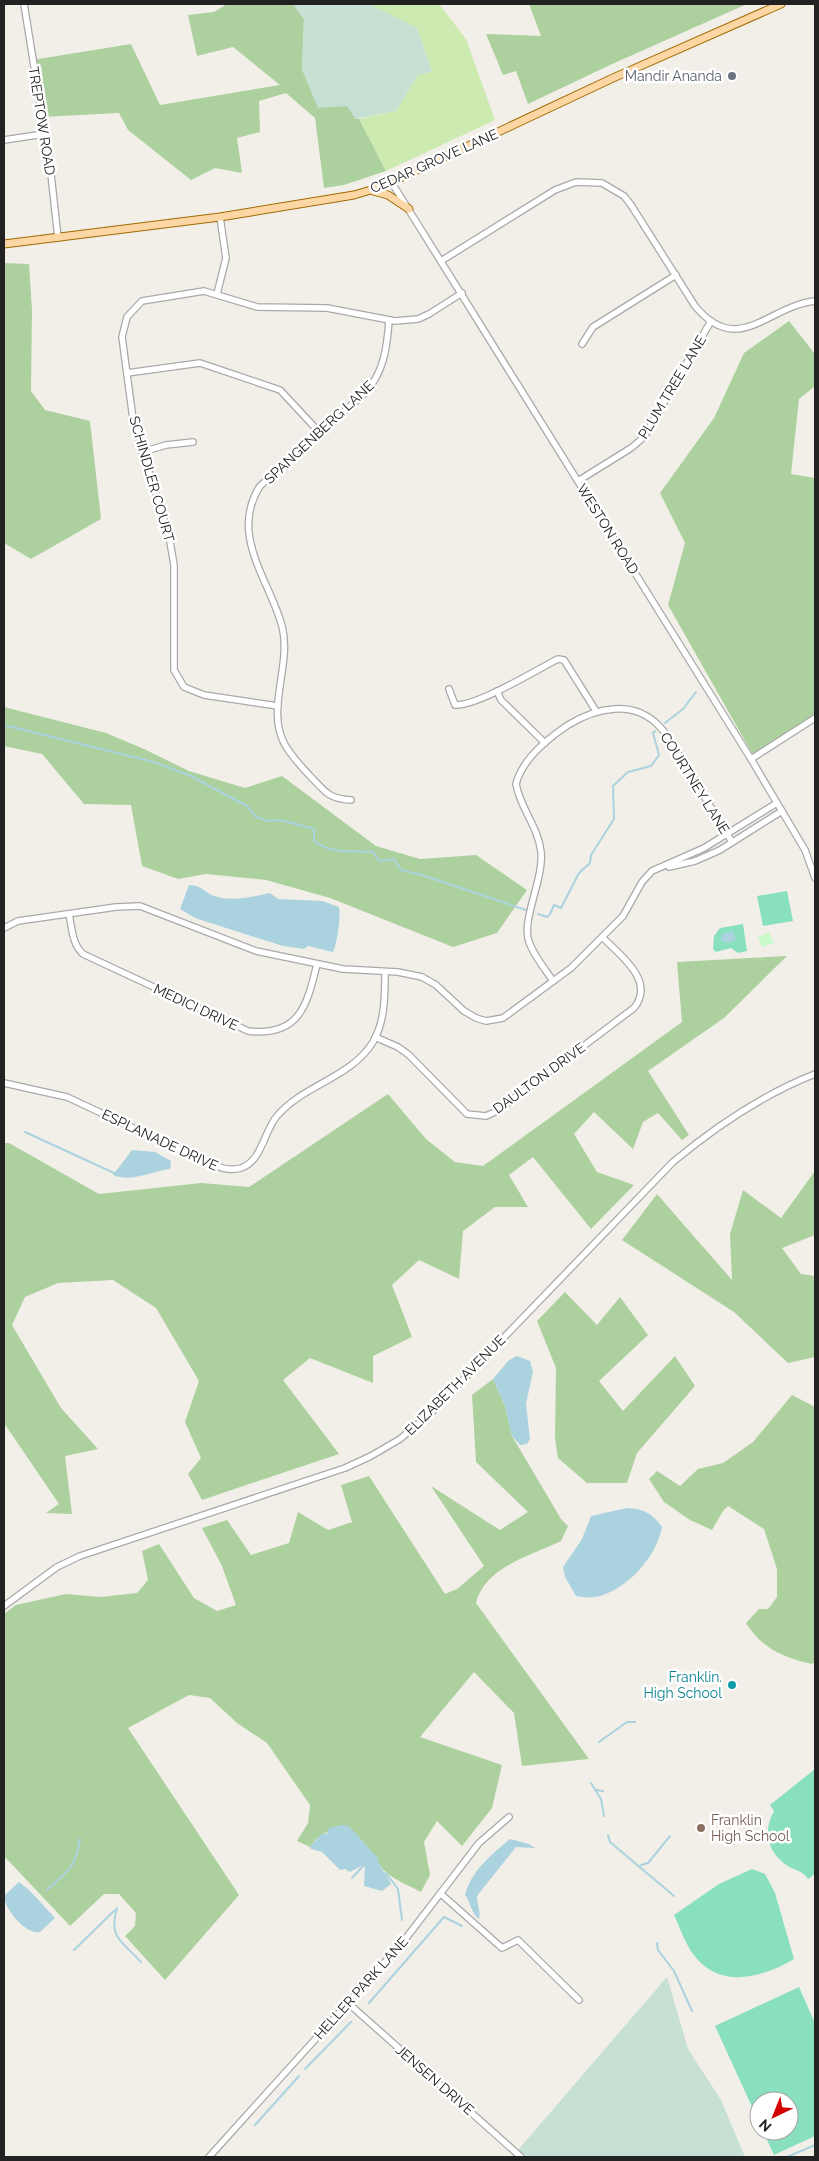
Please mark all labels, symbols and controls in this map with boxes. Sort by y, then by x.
street label: TREPTOW ROAD [26,66,58,176]
place label: Mandir Ananda [625,68,722,84]
marker: Mandir Ananda [726,70,738,82]
street label: CEDAR GROVE LANE [368,126,500,196]
street label: PLUM TREE LANE [635,332,709,442]
street label: SPANGENBERG LANE [261,377,377,487]
street label: SCHINDLER COURT [126,414,178,544]
street label: WESTON ROAD [574,481,642,577]
street label: COURTNEY LANE [657,729,733,837]
street label: MEDICI DRIVE [151,980,241,1034]
street label: DAULTON DRIVE [490,1039,588,1117]
street label: ESPLANADE DRIVE [99,1106,221,1174]
street label: ELIZABETH AVENUE [402,1332,508,1438]
place label: Franklin. High School [643,1669,722,1701]
marker: Franklin. High School [726,1679,738,1691]
place label: Franklin High School [711,1812,790,1844]
marker: Franklin High School [695,1822,707,1834]
street label: HELLER PARK LANE [311,1933,411,2043]
street label: JENSEN DRIVE [393,2042,477,2118]
north arrow [749,2091,799,2141]
text: N [756,2116,774,2135]

